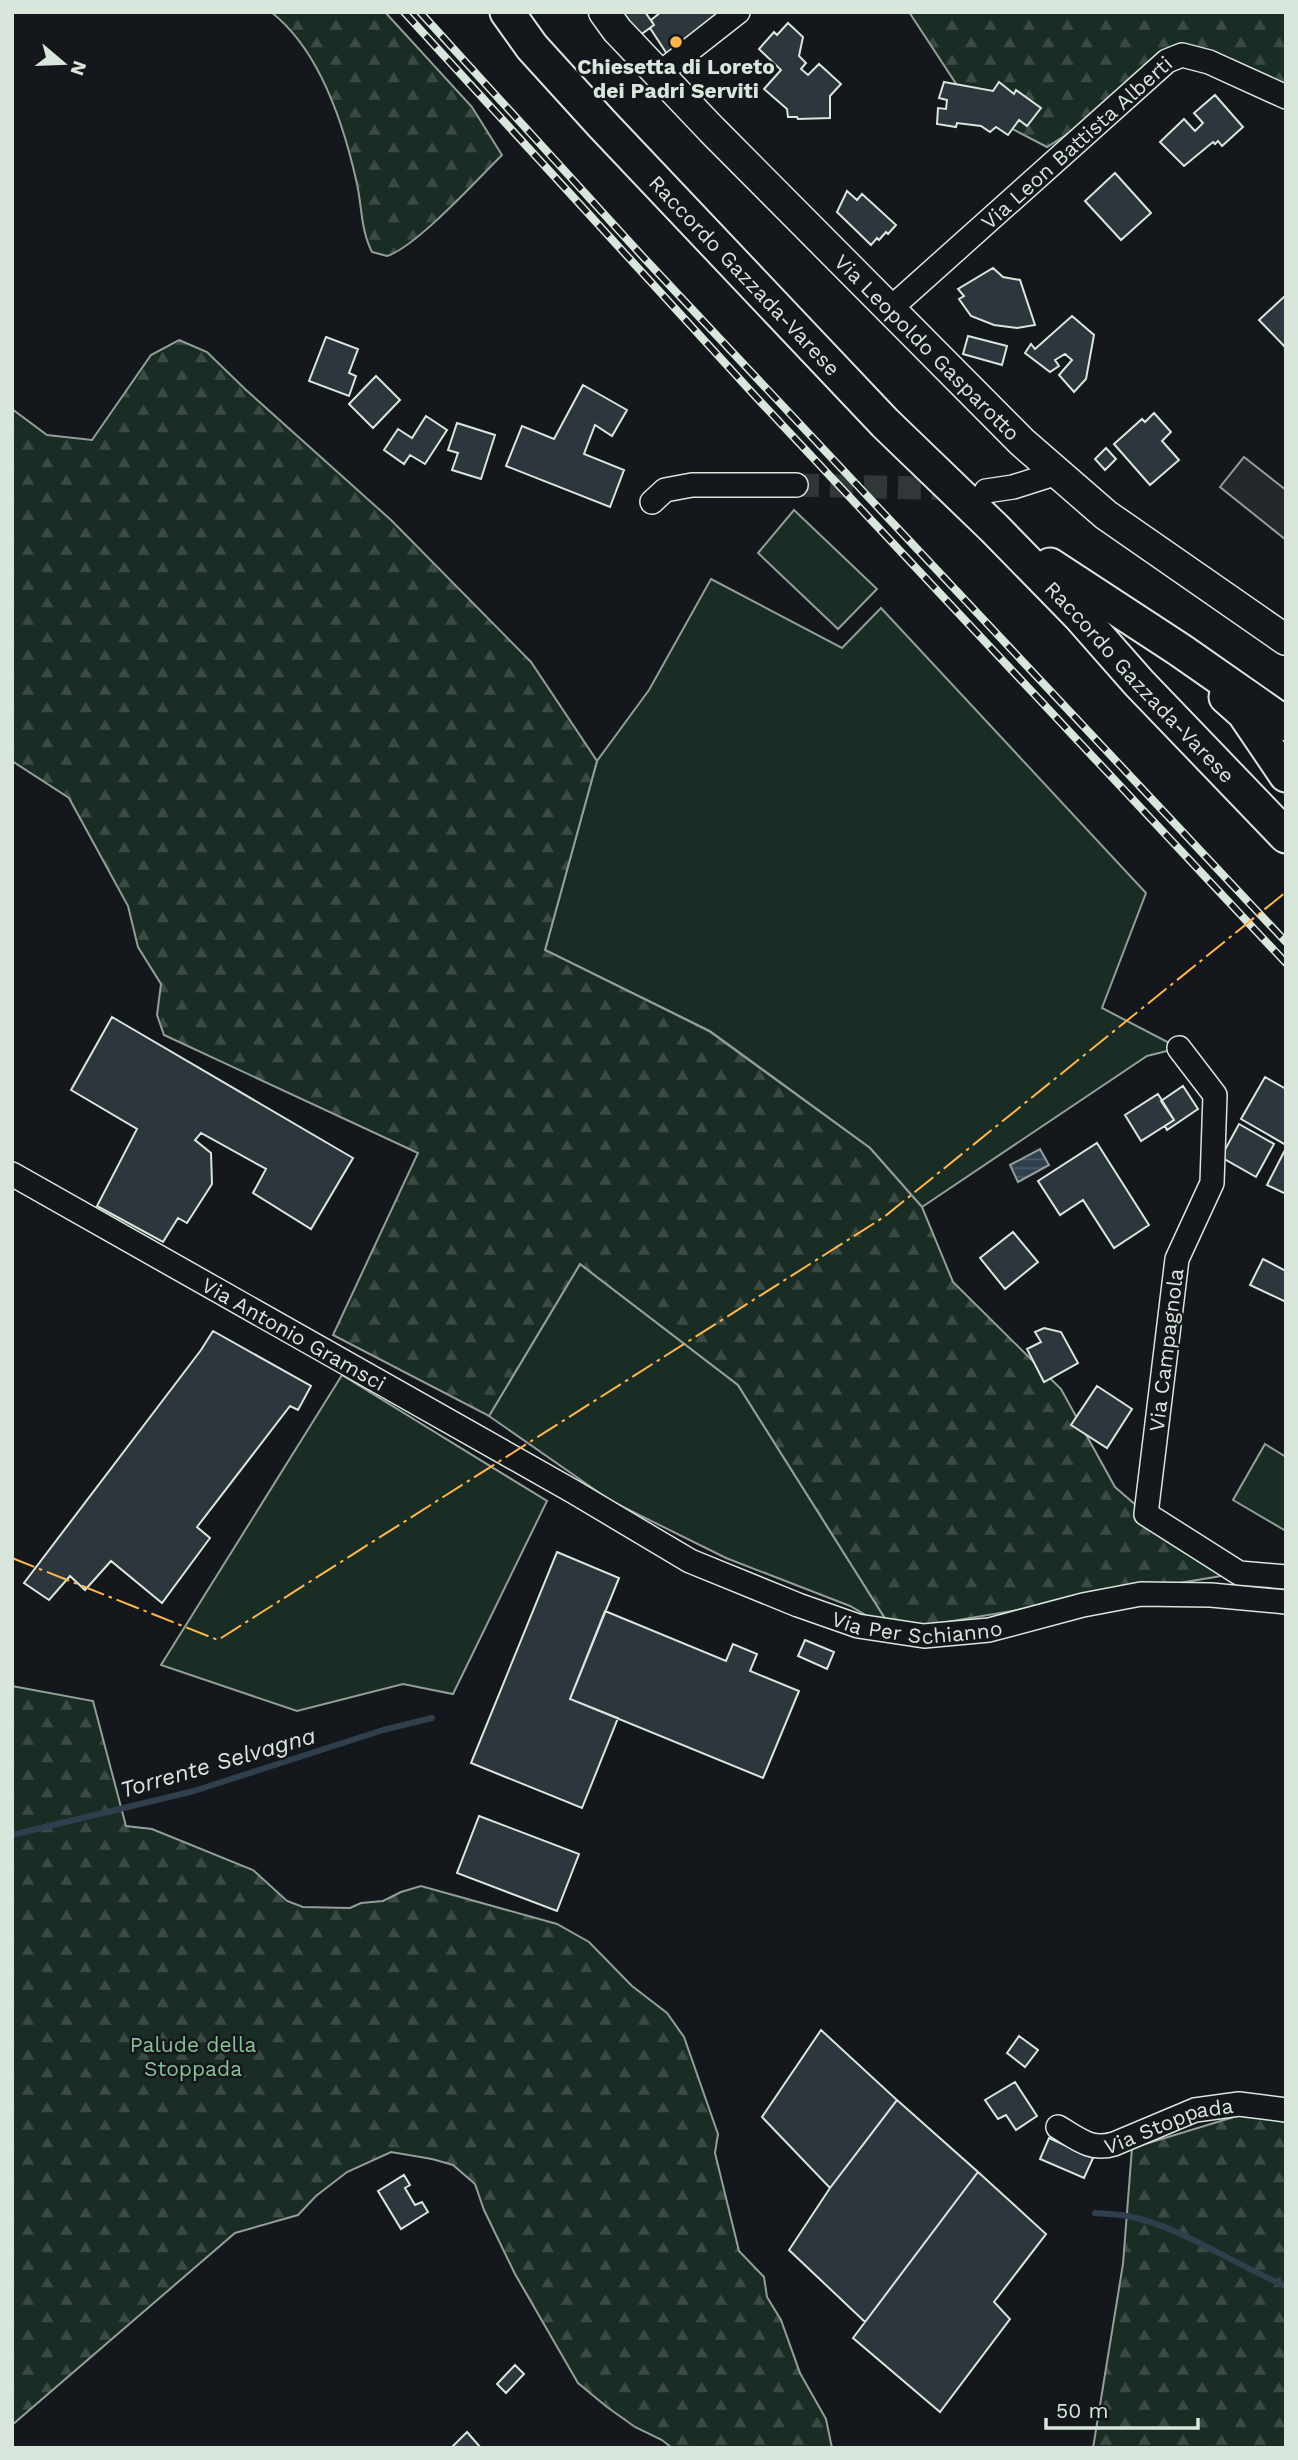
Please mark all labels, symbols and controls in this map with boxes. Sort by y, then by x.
north arrow [28,28,98,98]
marker: Chiesetta di Loreto dei Padri Serviti [668,34,684,50]
street label: Via Leon Battista Alberti [976,50,1177,234]
place label: Chiesetta di Loreto dei Padri Serviti [577,54,775,103]
text: N [65,58,92,79]
street label: Raccordo Gazzada-Varese [644,170,846,380]
street label: Via Leopoldo Gasparotto [830,249,1026,445]
street label: Raccordo Gazzada-Varese [1040,575,1240,788]
street label: Via Campagnola [1144,1267,1188,1433]
street label: Via Antonio Gramsci [198,1272,390,1395]
street label: Via Per Schianno [828,1605,1005,1649]
water label: Torrente Selvagna [117,1722,319,1804]
park label: Palude della Stoppada [130,2032,256,2081]
street label: Via Stoppada [1101,2092,1235,2159]
scale bar [1046,2386,1198,2430]
text: 50 m [1056,2398,1108,2423]

